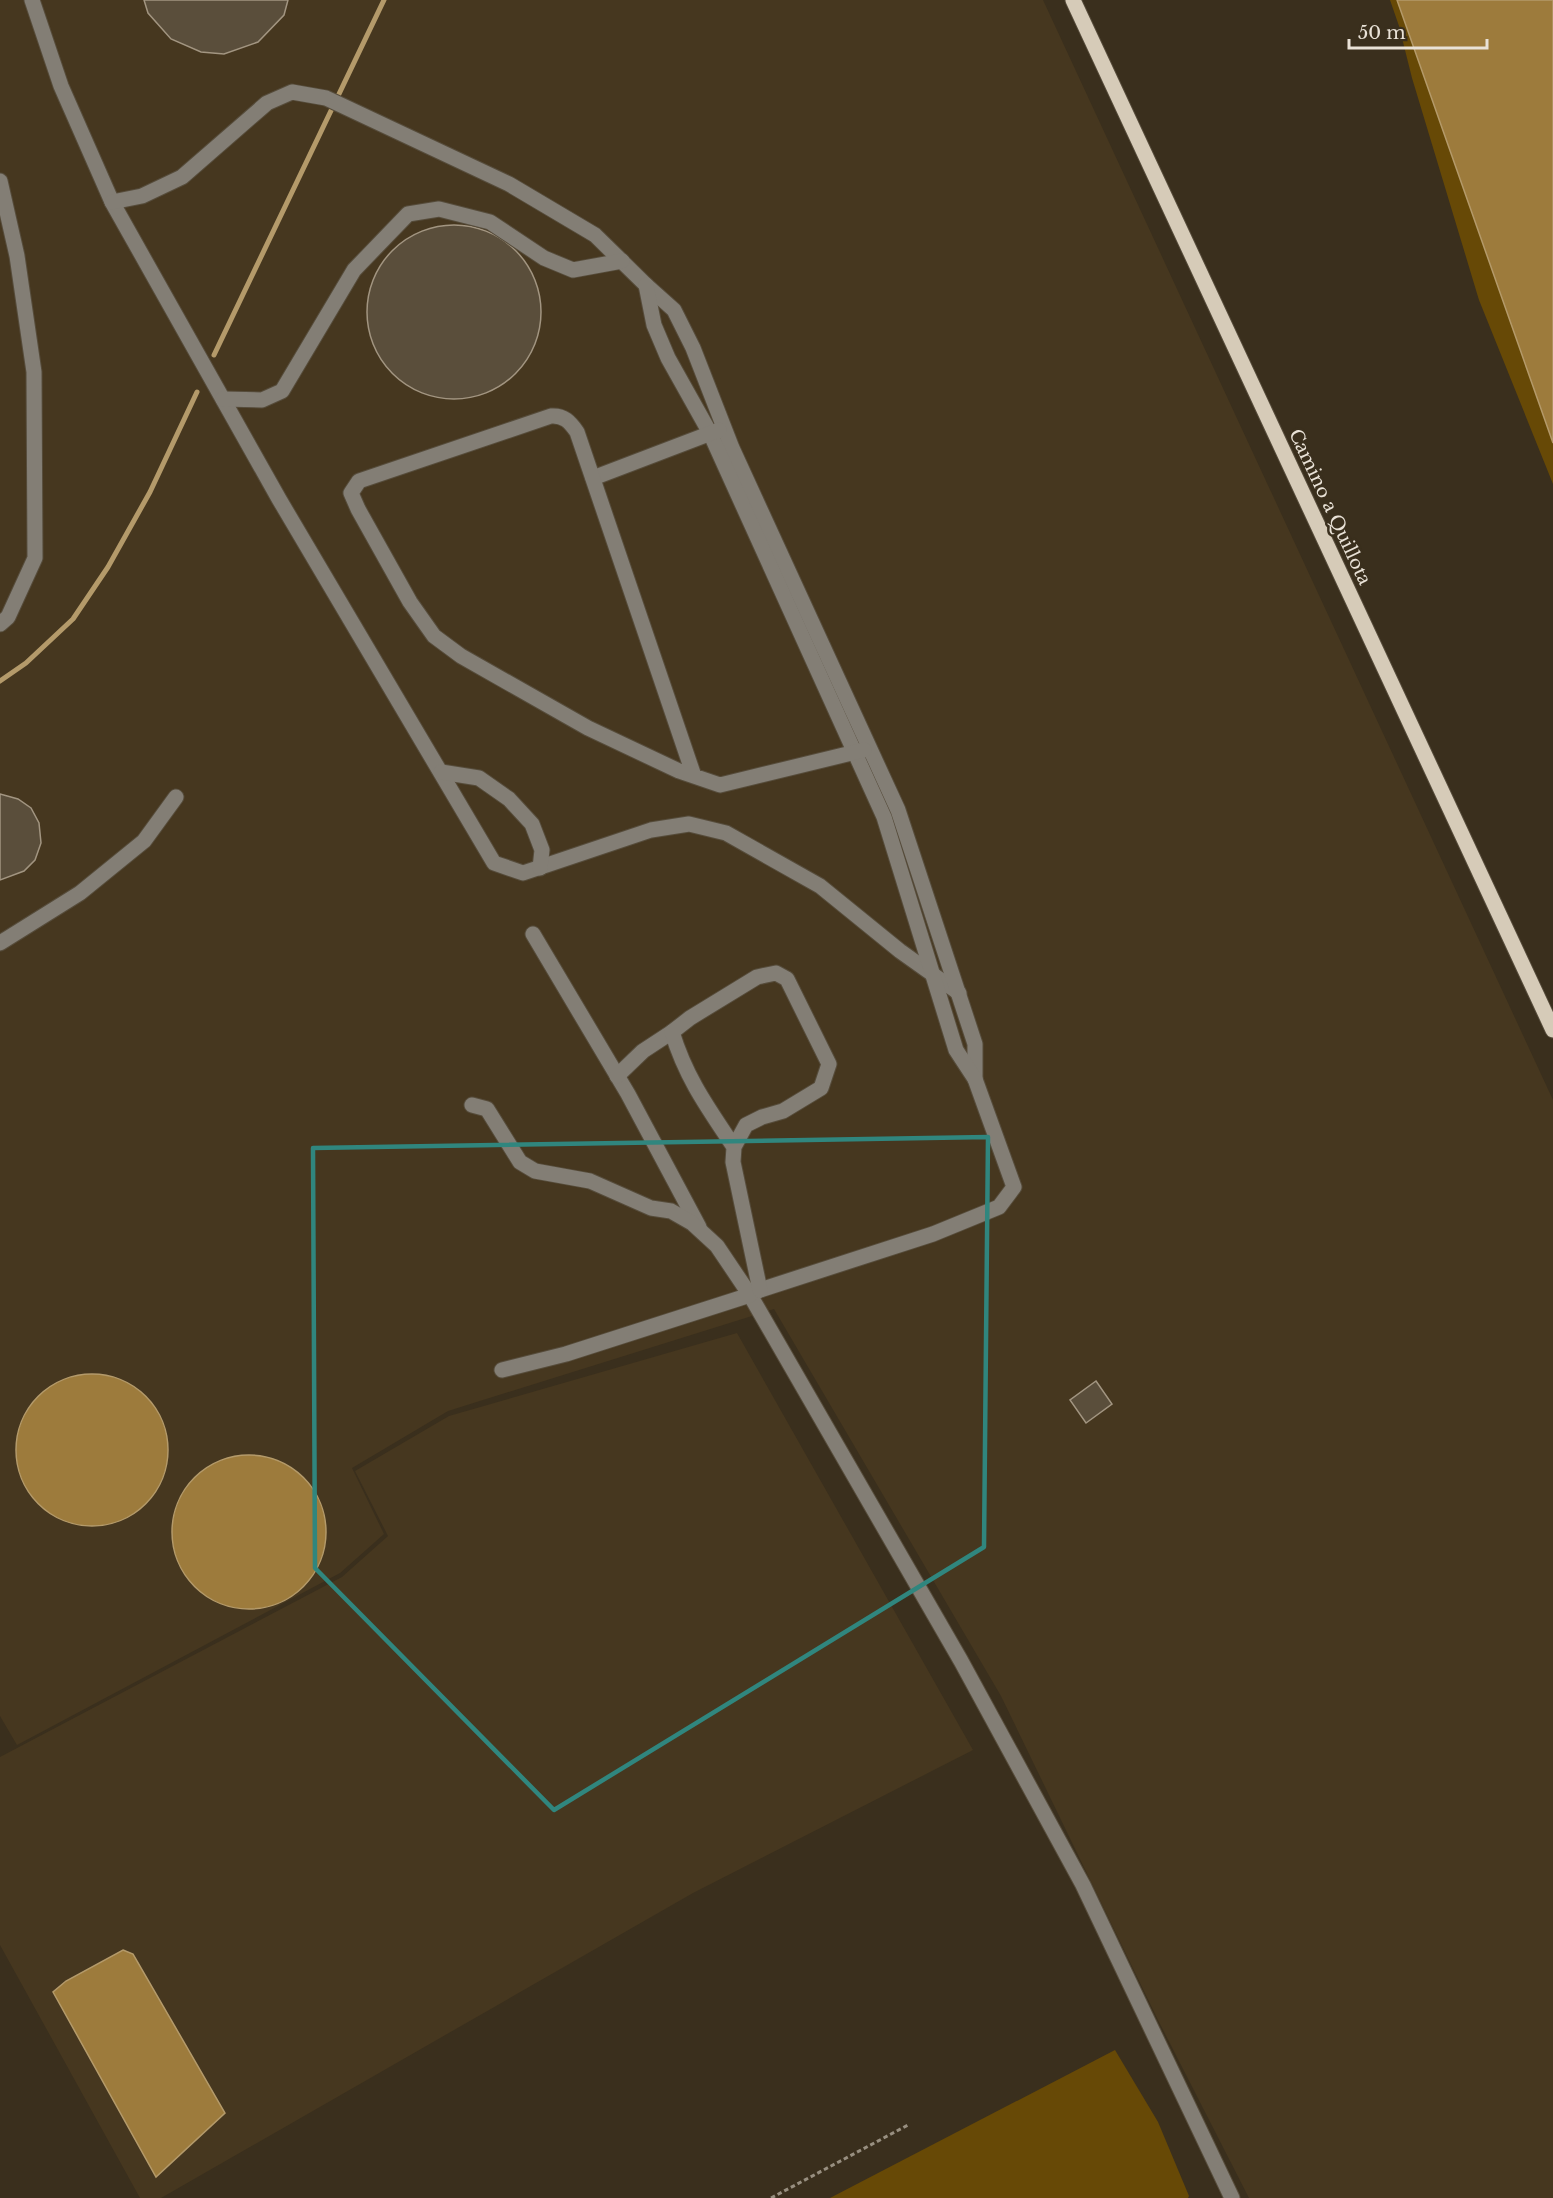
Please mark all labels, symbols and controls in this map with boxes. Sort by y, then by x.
scale bar [1349,12,1487,50]
text: 50 m [1358,22,1406,44]
street label: Camino a Quillota [1284,425,1376,589]

